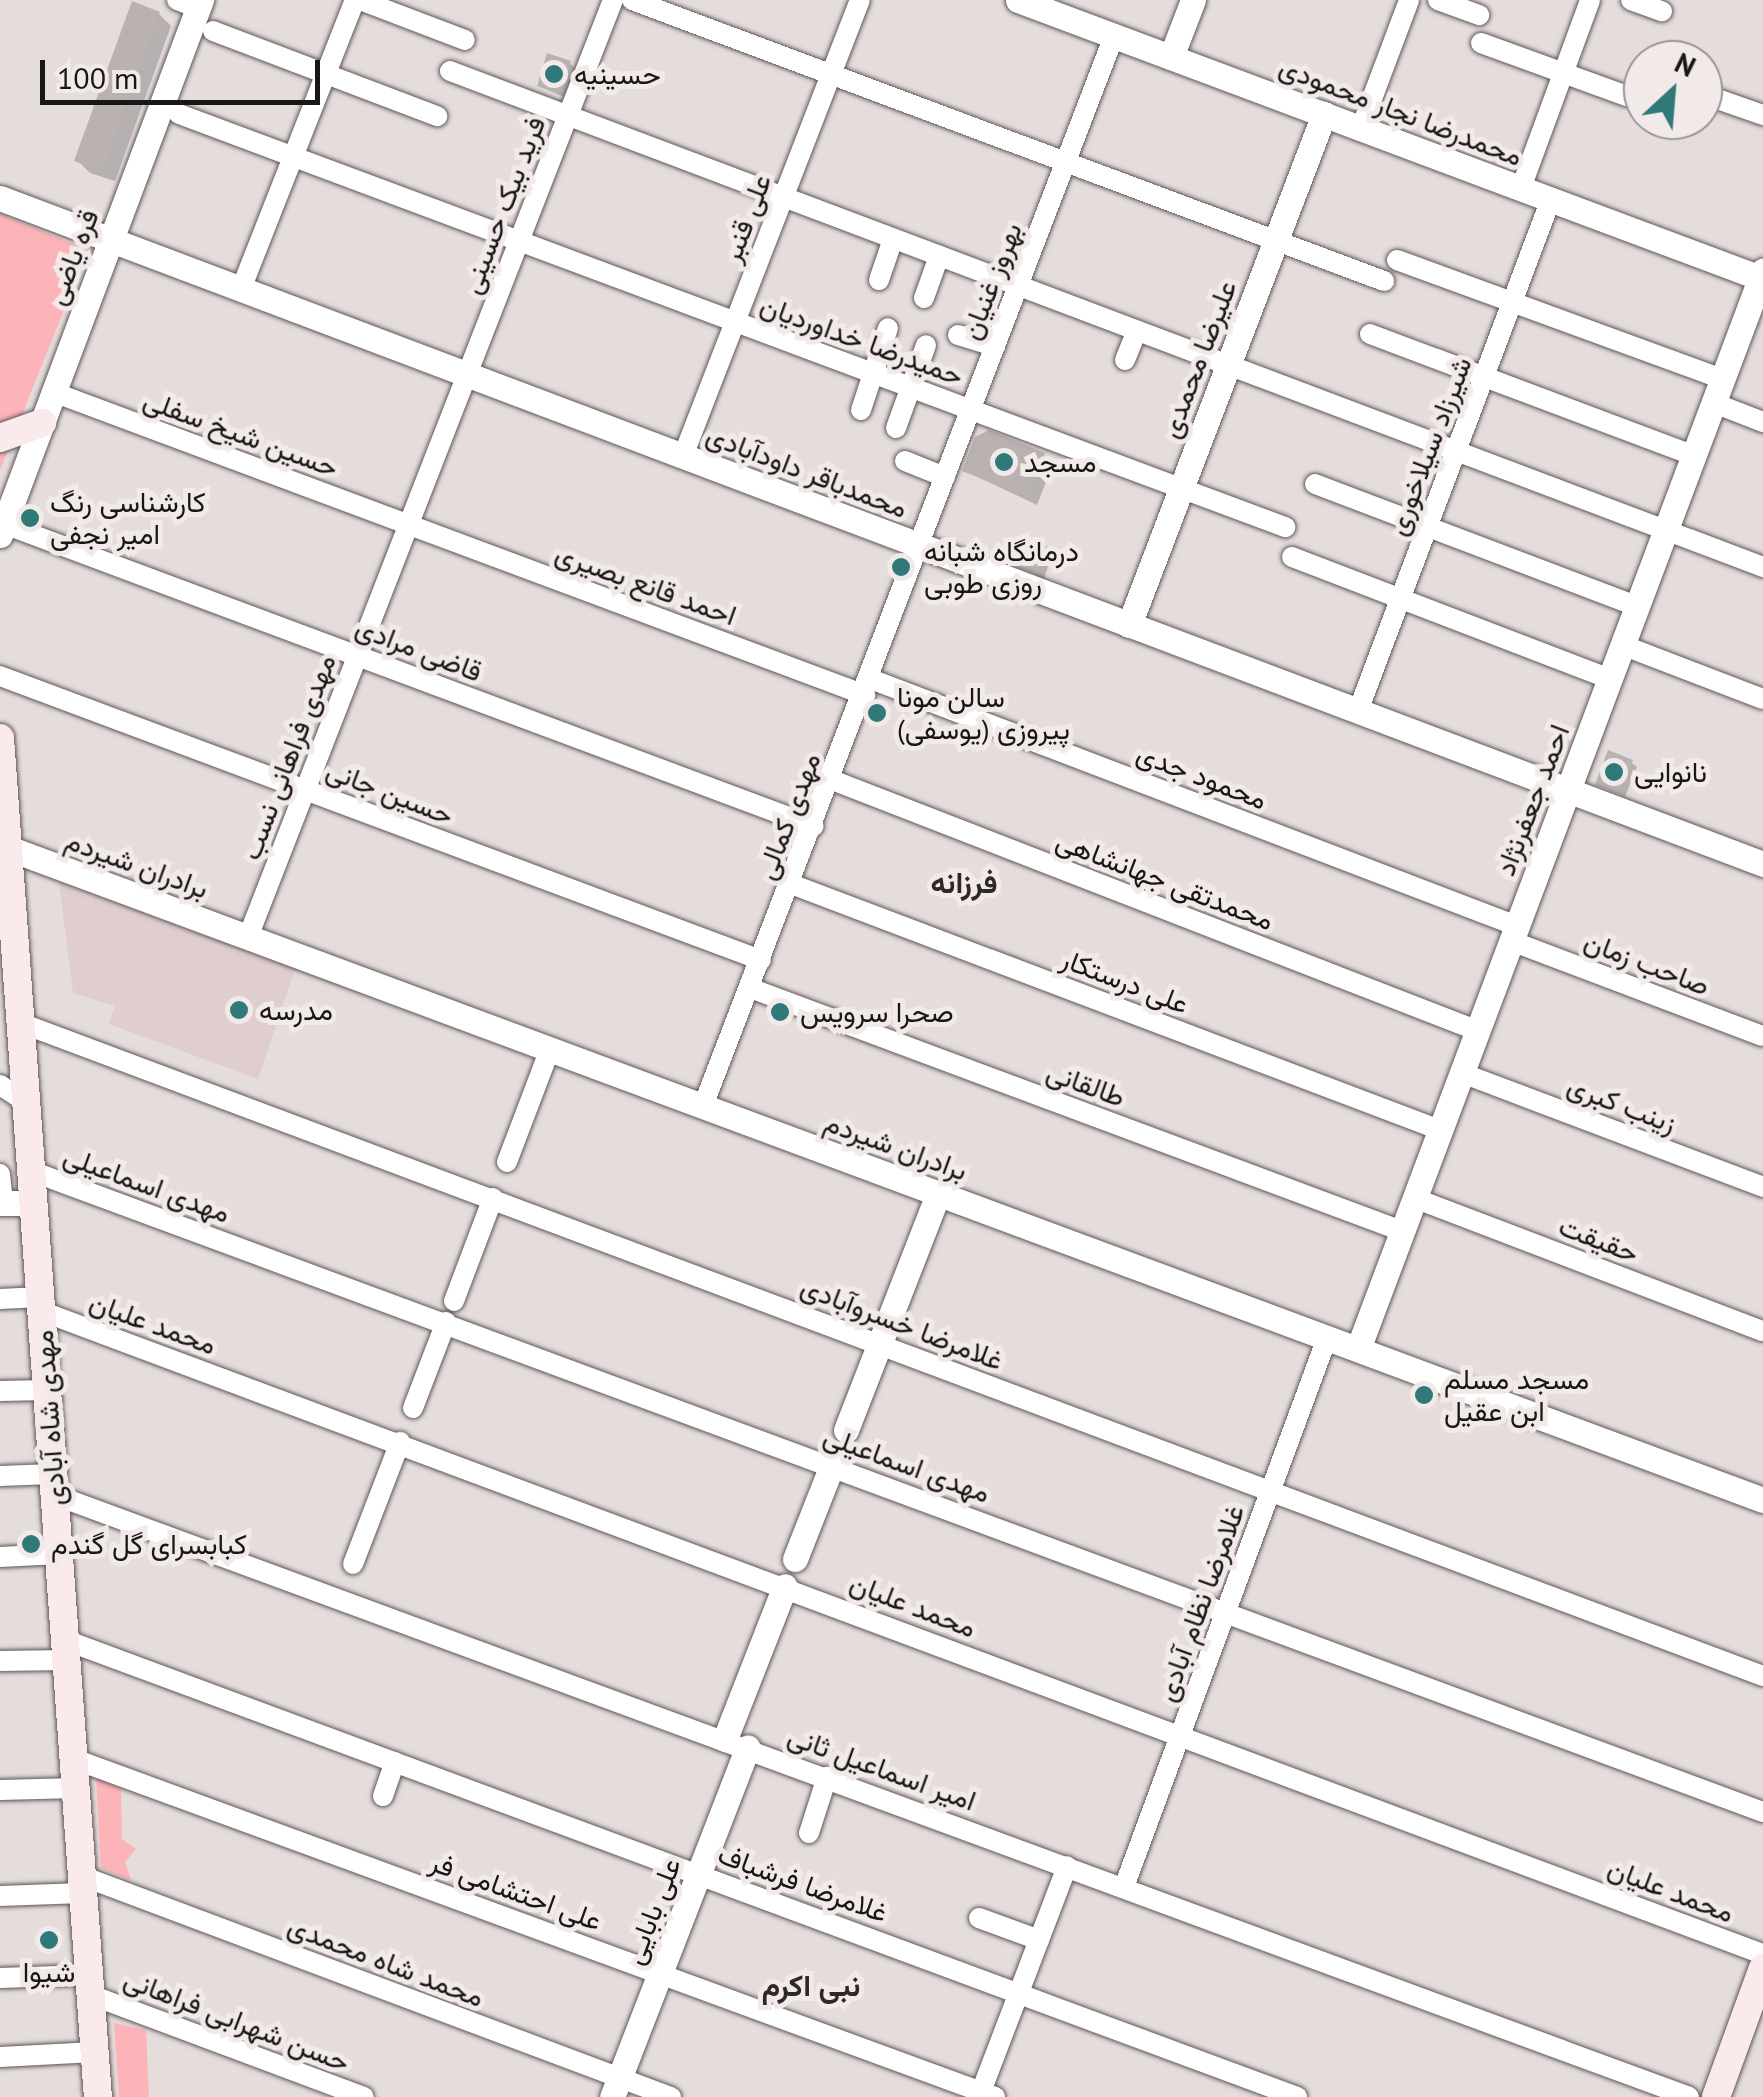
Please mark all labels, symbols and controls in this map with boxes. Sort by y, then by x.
scale bar [45,40,325,102]
north arrow [1623,40,1723,140]
text: N [1669,44,1702,85]
street label: محمدرضا نجار محمودی [1275,49,1527,173]
place label: حسینیه [574,57,661,91]
text: 100 m [57,58,138,97]
marker: حسینیه [543,63,565,85]
street label: فرید بیک حسینی [454,112,552,298]
street label: علی قنبر [714,169,778,267]
street label: قره یاضی [38,204,106,310]
street label: بهروز غنیان [953,218,1029,344]
street label: علیرضا محمدی [1153,275,1243,443]
street label: حمیدرضا خداوردیان [756,288,968,392]
street label: شیرزاد سیلاخوری [1380,352,1478,540]
street label: حسین شیخ سفلی [139,382,343,484]
street label: محمدباقر داودآبادی [702,417,912,525]
place label: مسجد [1024,445,1097,479]
marker: مسجد [993,451,1015,473]
place label: کارشناسی رنگ امیر نجفی [50,485,206,551]
marker: کارشناسی رنگ امیر نجفی [19,507,41,529]
place label: درمانگاه شبانه روزی طوبی [924,534,1079,600]
street label: احمد قانع بصیری [551,536,741,632]
marker: درمانگاه شبانه روزی طوبی [888,554,914,580]
street label: قاضی مرادی [351,610,487,688]
street label: مهدی فراهانی نسب [233,650,343,864]
place label: سالن مونا پیروزی (یوسفی) [897,680,1070,746]
marker: سالن مونا پیروزی (یوسفی) [866,702,888,724]
street label: احمد جعفرنژاد [1488,720,1576,880]
street label: محمود جدی [1132,736,1272,816]
street label: مهدی کمالی [748,748,828,884]
street label: حسین جانی [322,752,458,832]
place label: نانوایی [1634,755,1707,789]
marker: نانوایی [1603,761,1625,783]
street label: برادران شیردم [61,823,213,905]
street label: محمدتقی جهانشاهی [1051,823,1279,937]
district label: فرزانه [931,864,997,900]
street label: صاحب زمان [1580,924,1714,1002]
street label: علی درستکار [1056,941,1194,1021]
place label: مدرسه [259,993,333,1027]
place label: صحرا سرویس [800,995,954,1029]
marker: مدرسه [228,999,250,1021]
marker: صحرا سرویس [769,1001,791,1023]
street label: طالقانی [1042,1054,1130,1114]
street label: زینب کبری [1563,1068,1681,1140]
street label: برادران شیردم [820,1105,972,1187]
street label: مهدی اسماعیلی [59,1138,235,1230]
street label: حقیقت [1554,1208,1644,1270]
street label: غلامرضا خسروآبادی [796,1269,1008,1377]
street label: محمد علیان [85,1285,221,1361]
street label: مهدی شاه آبادی [26,1329,72,1507]
place label: مسجد مسلم ابن عقیل [1444,1362,1589,1428]
marker: مسجد مسلم ابن عقیل [1413,1384,1435,1406]
street label: مهدی اسماعیلی [819,1418,995,1510]
street label: غلامرضا نظام آبادی [1149,1500,1251,1706]
place label: کبابسرای گل گندم [51,1527,247,1561]
marker: کبابسرای گل گندم [20,1533,42,1555]
street label: محمد علیان [845,1566,981,1644]
street label: امیر اسماعیل ثانی [783,1718,981,1818]
street label: غلامرضا فرشباف [714,1837,892,1929]
street label: علی احتشامی فر [426,1844,606,1938]
street label: محمد علیان [1603,1851,1739,1929]
street label: علی بابایی [616,1853,688,1969]
street label: محمد شاه محمدی [283,1908,489,2014]
marker: شیوا [38,1929,60,1951]
place label: شیوا [23,1955,75,1989]
street label: حسن شهرابی فراهانی [119,1961,355,2079]
district label: نبی اکرم [762,1967,860,2003]

